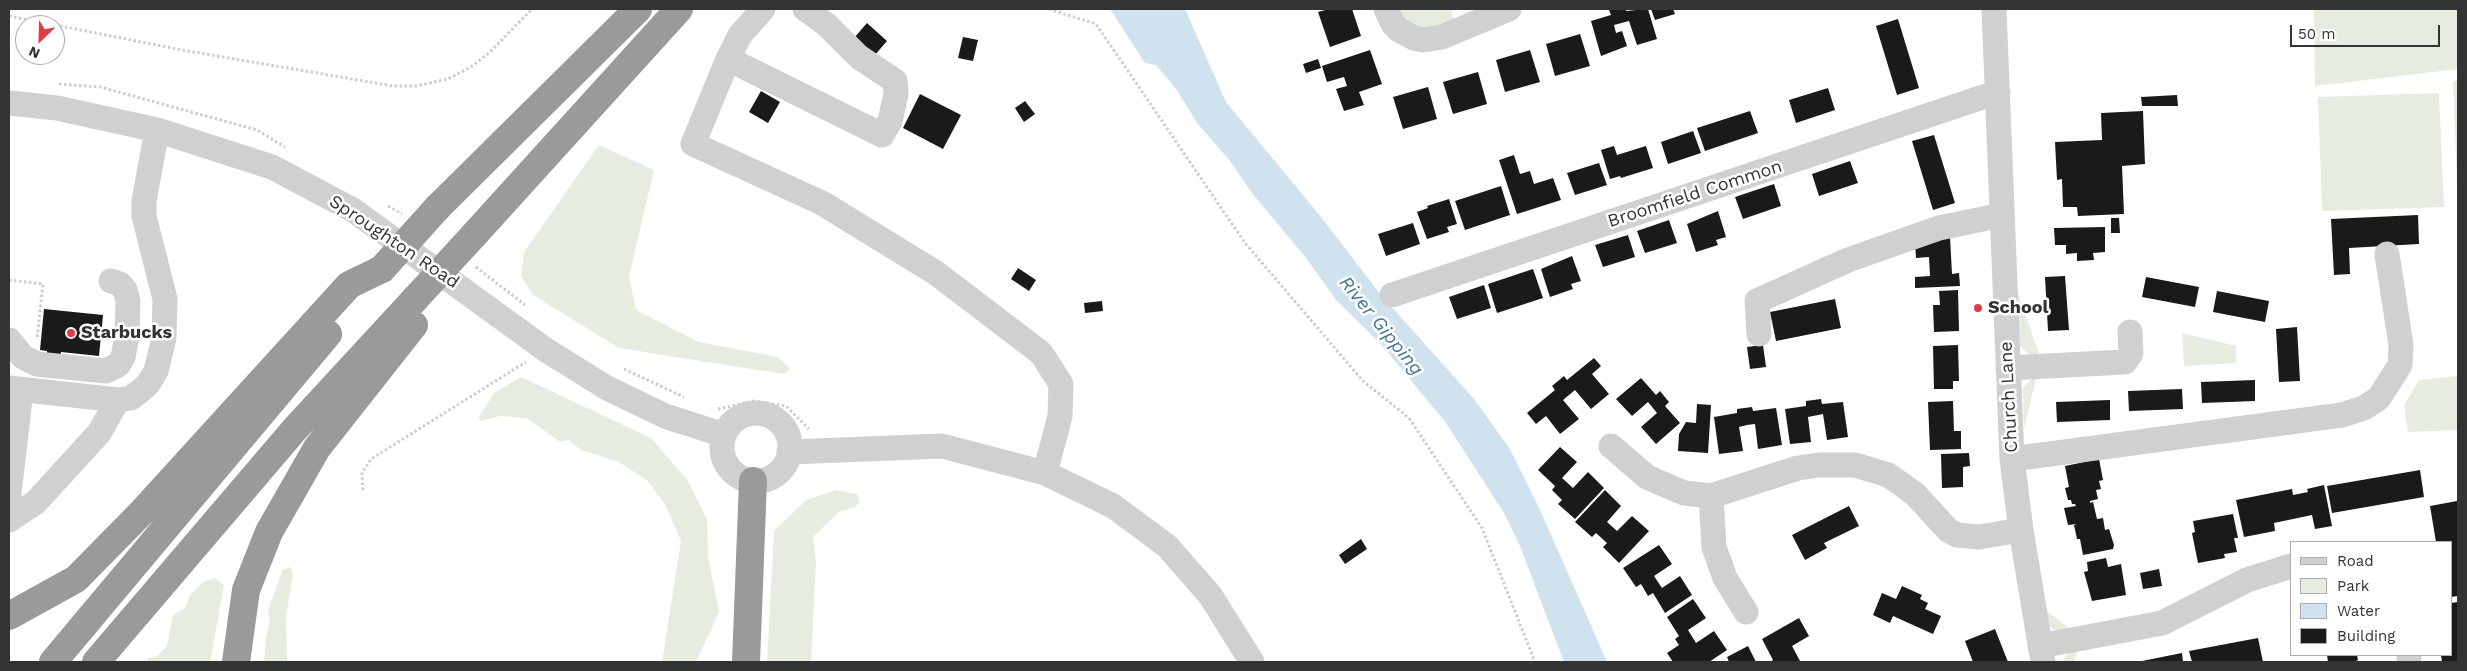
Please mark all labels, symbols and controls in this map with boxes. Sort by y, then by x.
north arrow [15,15,65,65]
scale bar [2292,15,2442,47]
text: 50 m [2298,25,2335,43]
text: N [26,43,42,62]
street label: Broomfield Common [1605,156,1785,232]
street label: Sproughton Road [325,191,463,293]
water label: River Gipping [1334,272,1428,380]
place label: School [1988,297,2048,319]
marker: School [1972,302,1984,314]
place label: Starbucks [81,322,172,344]
marker: Starbucks [65,327,77,339]
street label: Church Lane [1995,341,2023,453]
legend [2290,541,2452,656]
text: Road [2337,552,2374,570]
text: Park [2337,577,2369,595]
text: Water [2337,602,2380,620]
text: Building [2337,627,2395,645]

